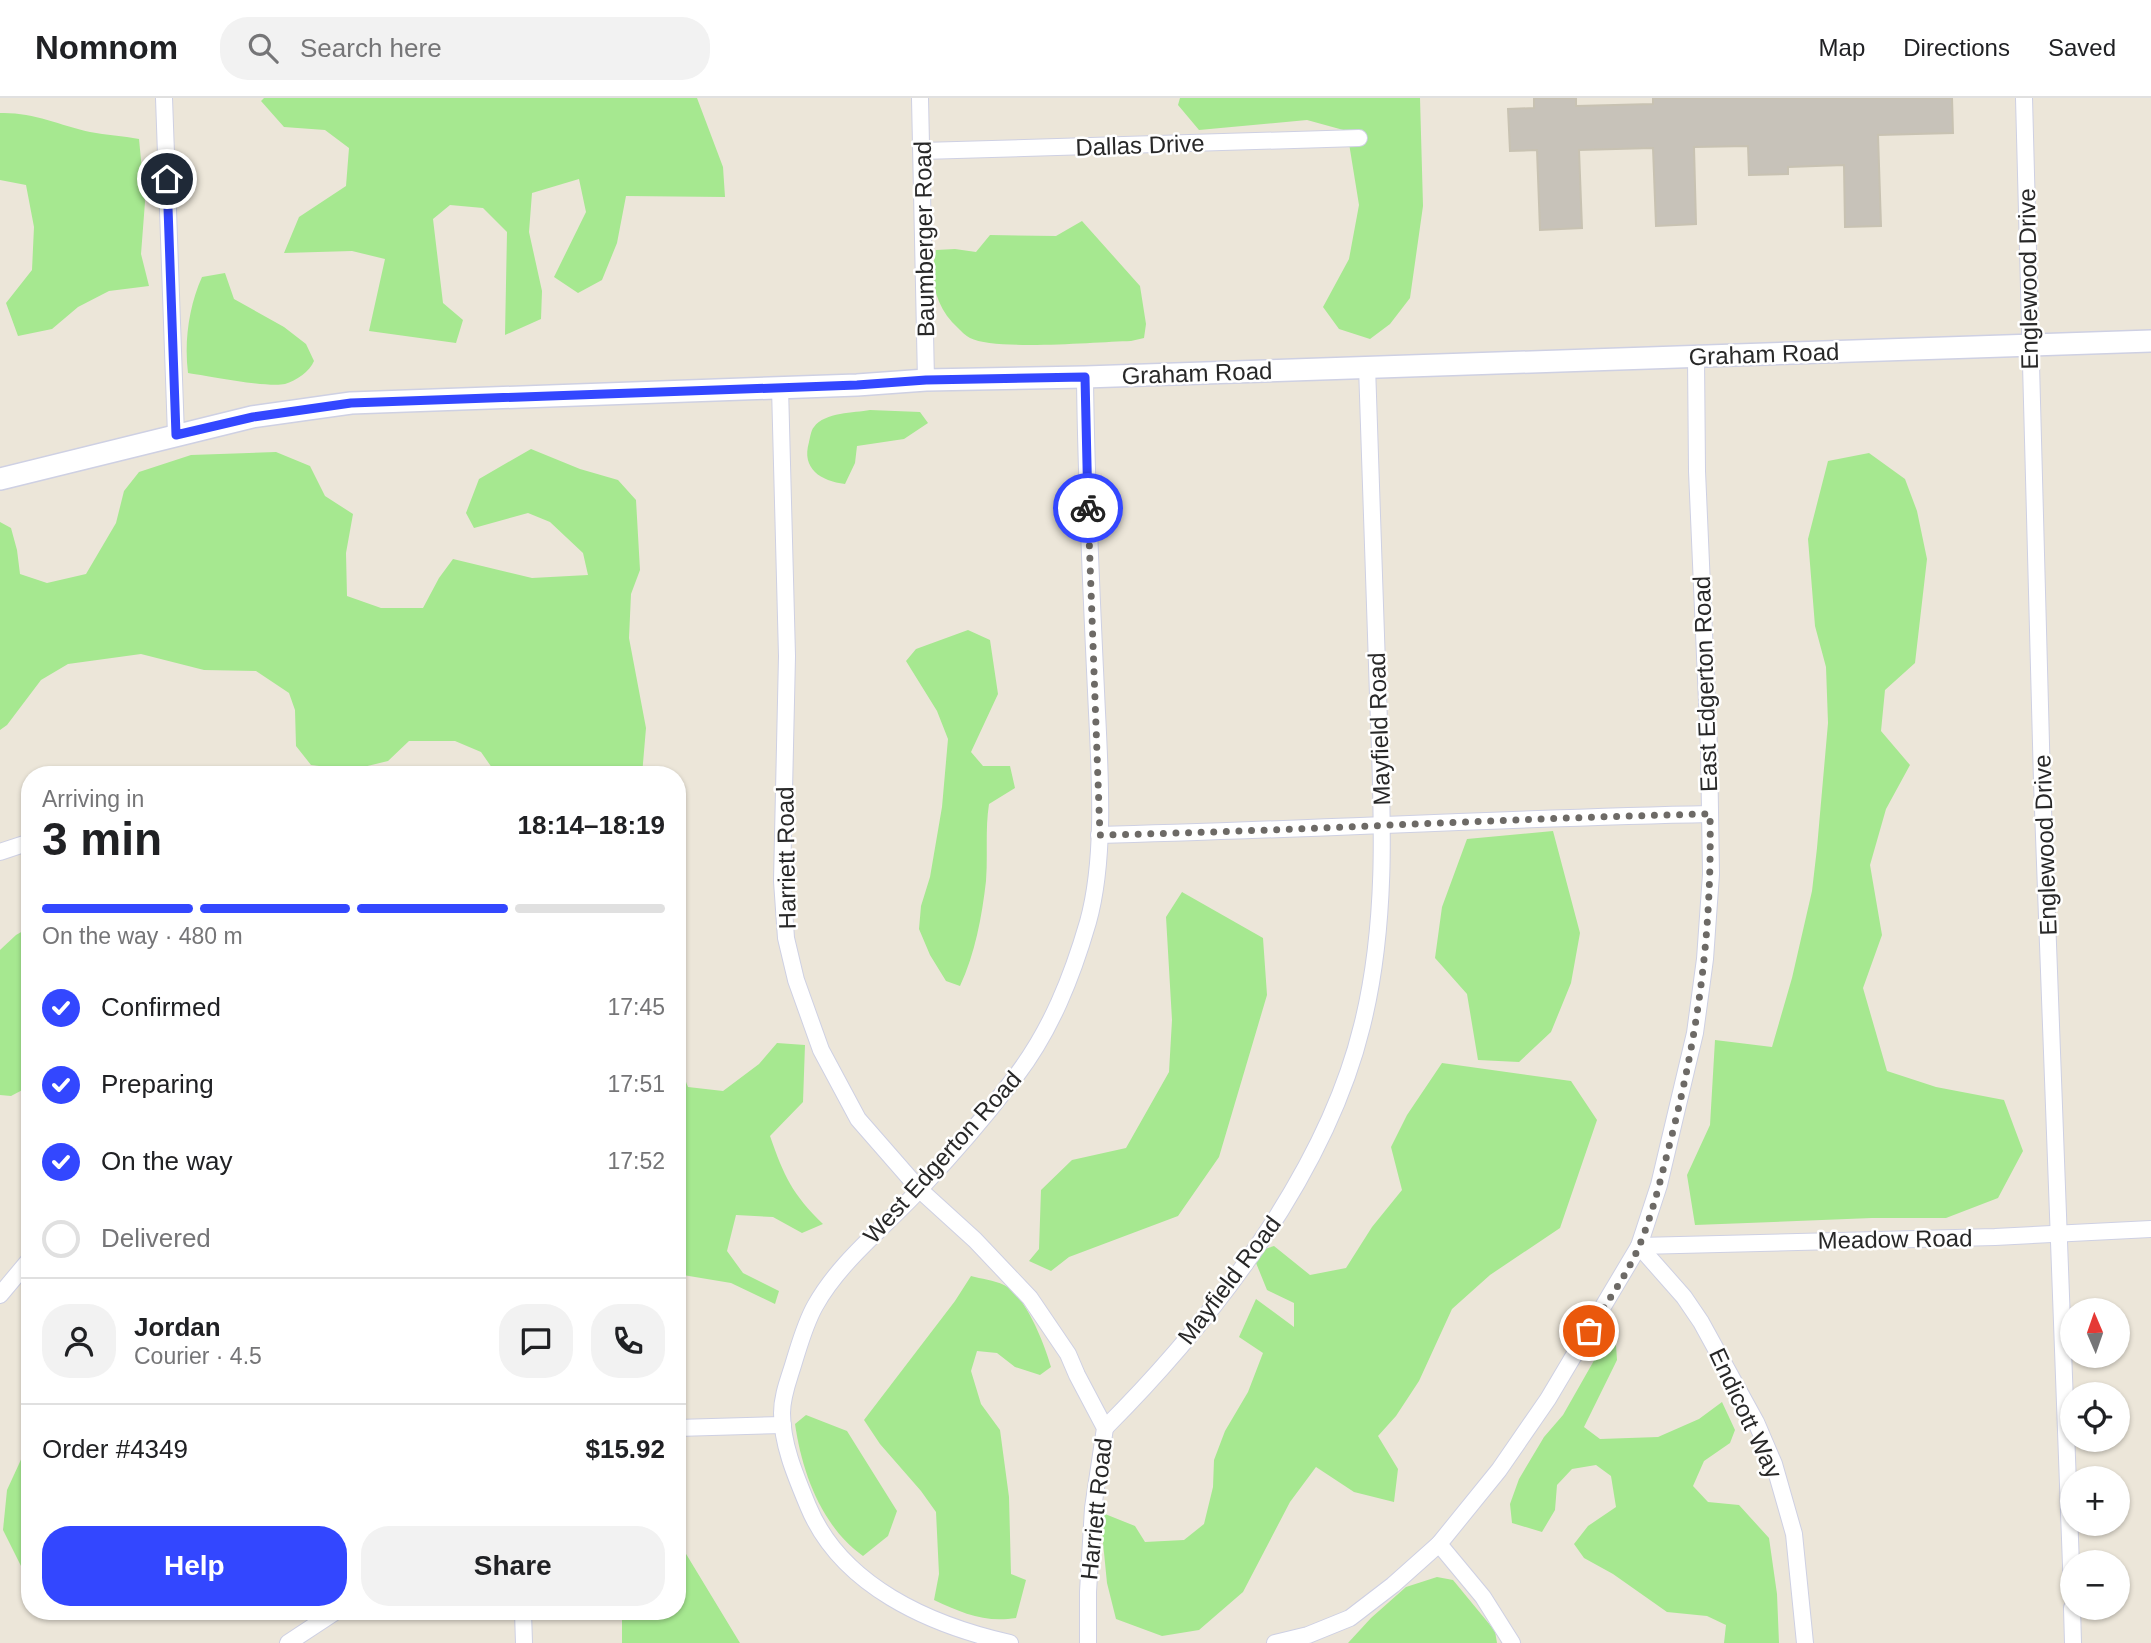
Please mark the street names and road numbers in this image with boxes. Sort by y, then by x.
street label: Dallas Drive [1075,129,1205,161]
street label: Baumberger Road [909,141,939,337]
street label: Englewood Drive [2013,188,2043,370]
street label: Graham Road [1688,338,1840,370]
street label: Graham Road [1121,357,1273,389]
street label: East Edgerton Road [1688,576,1722,792]
street label: Mayfield Road [1363,652,1395,806]
street label: Englewood Drive [2028,754,2062,936]
street label: Harriett Road [771,786,801,930]
street label: West Edgerton Road [858,1065,1026,1249]
street label: Mayfield Road [1172,1211,1286,1349]
street label: Meadow Road [1817,1224,1973,1254]
street label: Endicott Way [1704,1344,1788,1482]
street label: Harriett Road [1075,1437,1117,1581]

